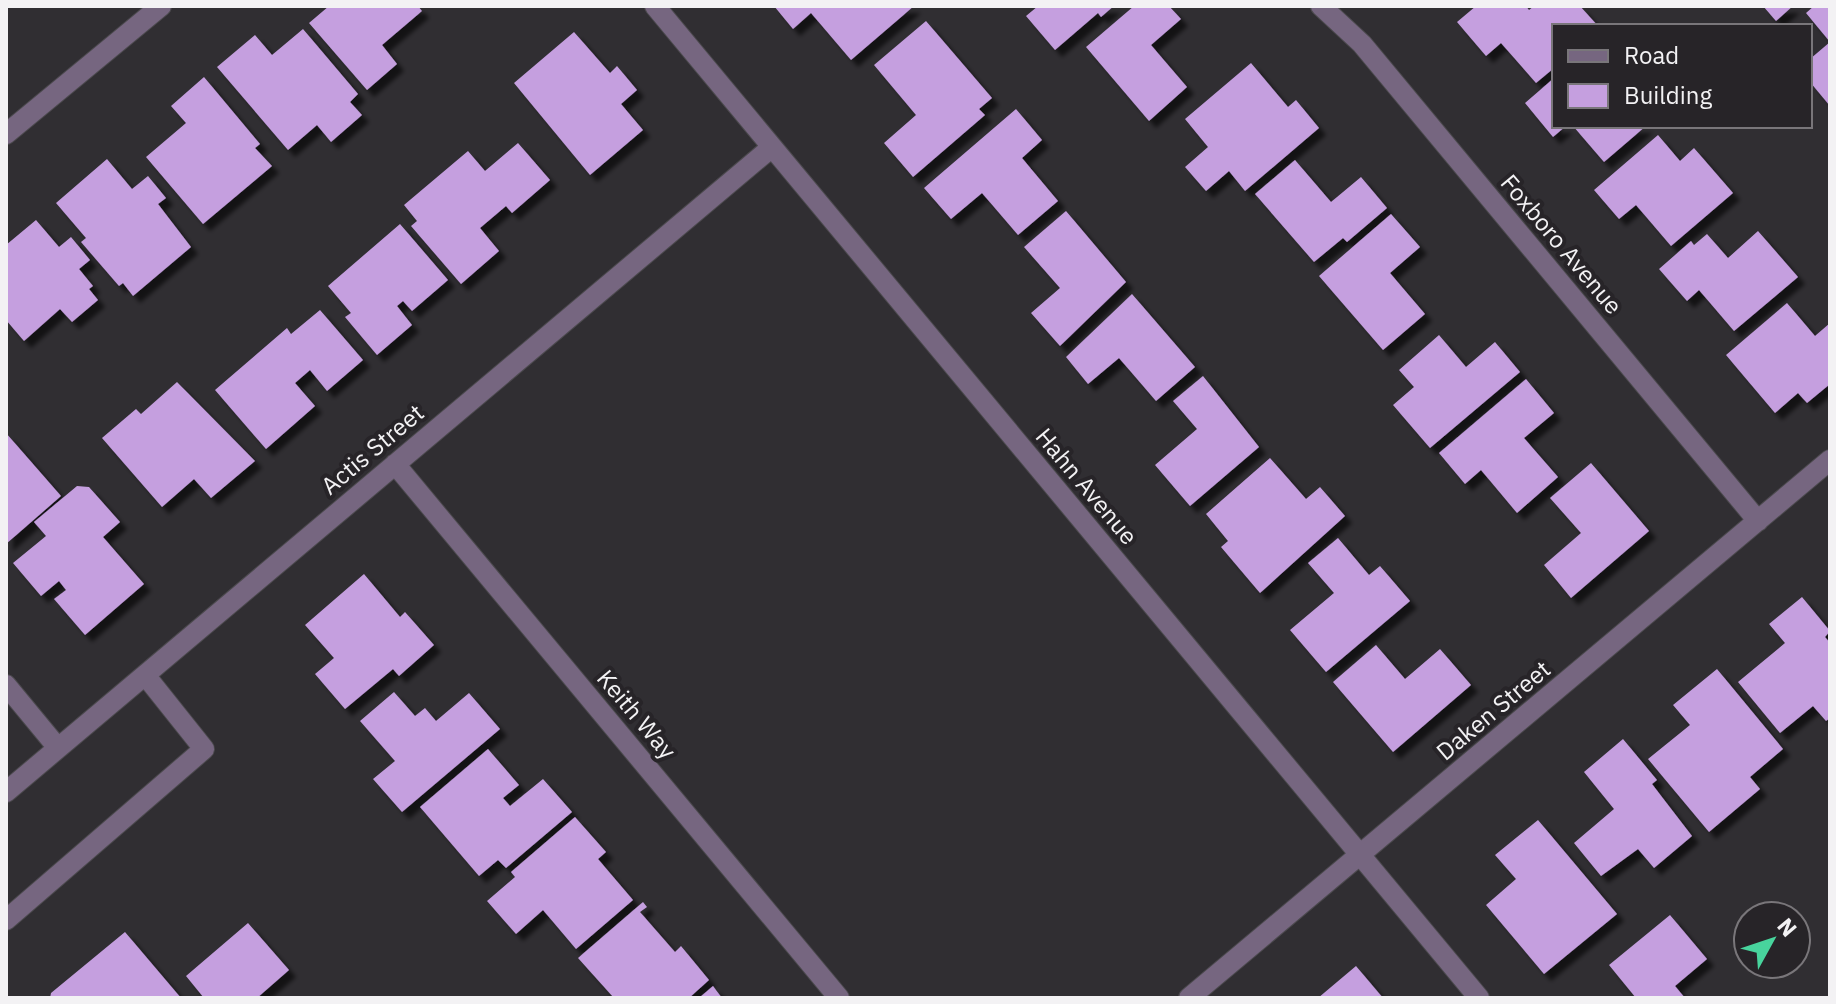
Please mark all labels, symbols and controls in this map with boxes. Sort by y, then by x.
legend [1552,24,1812,128]
text: Road [1624,39,1679,71]
text: Building [1624,79,1712,111]
street label: Foxboro Avenue [1494,167,1630,321]
street label: Actis Street [314,397,430,501]
street label: Hahn Avenue [1029,421,1145,551]
street label: Daken Street [1429,653,1557,767]
street label: Keith Way [590,663,684,765]
north arrow [1732,900,1812,980]
text: N [1771,911,1804,942]

